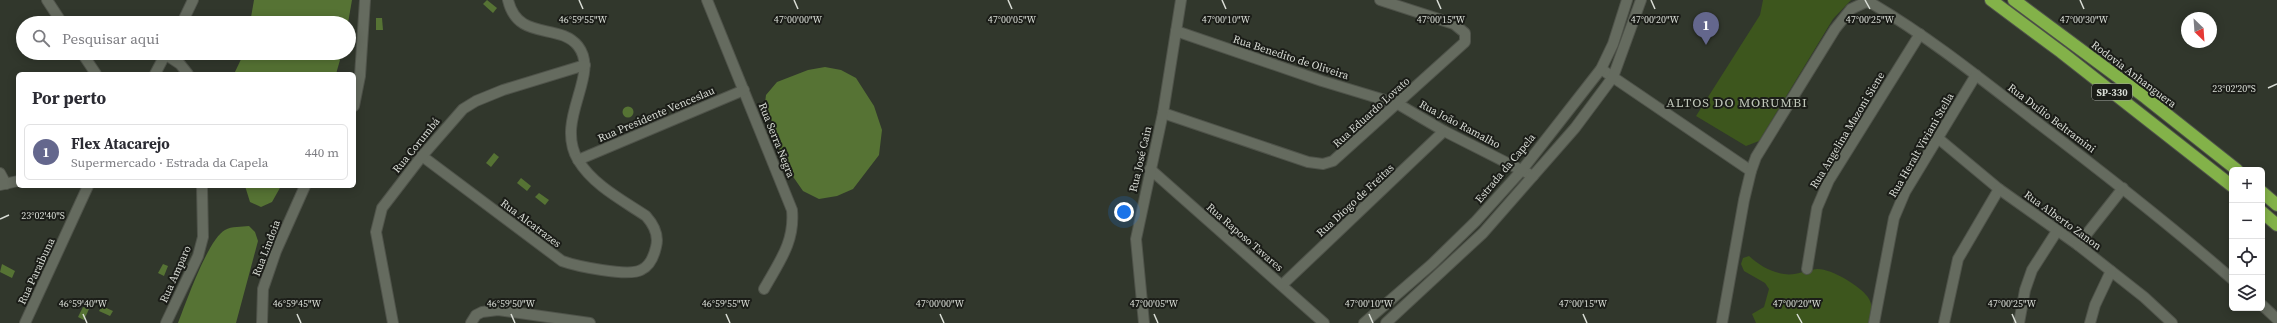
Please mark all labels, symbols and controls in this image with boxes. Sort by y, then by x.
pin: 1 [1693,12,1719,45]
north arrow [2181,12,2217,48]
text: 46°59'55"W [559,13,608,26]
text: 47°00'00"W [774,13,823,26]
text: 47°00'05"W [988,13,1037,26]
text: 47°00'10"W [1202,13,1251,26]
text: 47°00'15"W [1417,13,1466,26]
text: 47°00'20"W [1631,13,1680,26]
text: 47°00'25"W [1846,13,1895,26]
text: 47°00'30"W [2060,13,2109,26]
search box [16,16,356,60]
icon: search [30,27,52,49]
text: Pesquisar aqui [62,28,159,49]
street label: Rua Benedito de Oliveira [1231,32,1351,83]
street label: Rodovia Anhanguera [2088,37,2180,112]
street label: Rua Angelina Mazoni Siene [1807,69,1888,191]
street label: Rua Eduardo Lovato [1330,74,1413,151]
street label: Rua Duílio Beltramini [2005,80,2099,157]
text: 23°02'20"S [2212,82,2256,95]
street label: Rua Presidente Venceslau [595,83,718,146]
road number: SP-330 [2092,84,2132,100]
text: Por perto [32,86,106,110]
street label: Rua Heralt Viviani Stella [1885,90,1958,200]
district label: ALTOS DO MORUMBI [1666,94,1808,111]
street label: Rua João Ramalho [1417,97,1503,152]
street label: Rua Serra Negra [755,100,799,180]
street label: Rua Corumbá [389,114,444,176]
street label: Rua José Cain [1126,124,1155,193]
street label: Estrada da Capela [1472,130,1539,206]
text: Flex Atacarejo [71,133,170,154]
text: 1 [42,144,50,161]
text: 440 m [305,144,339,161]
text: Supermercado · Estrada da Capela [71,154,268,171]
street label: Rua Diogo de Freitas [1313,160,1398,240]
map controls [2229,167,2265,311]
button: + [2229,167,2265,203]
street label: Rua Alberto Zanon [2021,187,2105,254]
street label: Rua Alcatrazes [497,196,564,251]
street label: Rua Raposo Tavares [1203,200,1286,275]
your location [1114,202,1134,222]
button: − [2229,203,2265,239]
text: 23°02'40"S [21,209,65,222]
street label: Rua Lindoia [249,217,284,279]
street label: Rua Paraibuna [14,235,59,307]
button: locate [2229,239,2265,275]
street label: Rua Amparo [156,243,195,305]
button: layers [2229,275,2265,311]
text: 46°59'40"W [59,297,108,310]
text: 46°59'45"W [273,297,322,310]
text: 46°59'50"W [487,297,536,310]
text: 46°59'55"W [702,297,751,310]
text: 47°00'00"W [916,297,965,310]
text: 47°00'05"W [1130,297,1179,310]
text: 47°00'10"W [1345,297,1394,310]
text: 47°00'15"W [1559,297,1608,310]
text: 47°00'20"W [1773,297,1822,310]
text: 47°00'25"W [1988,297,2037,310]

